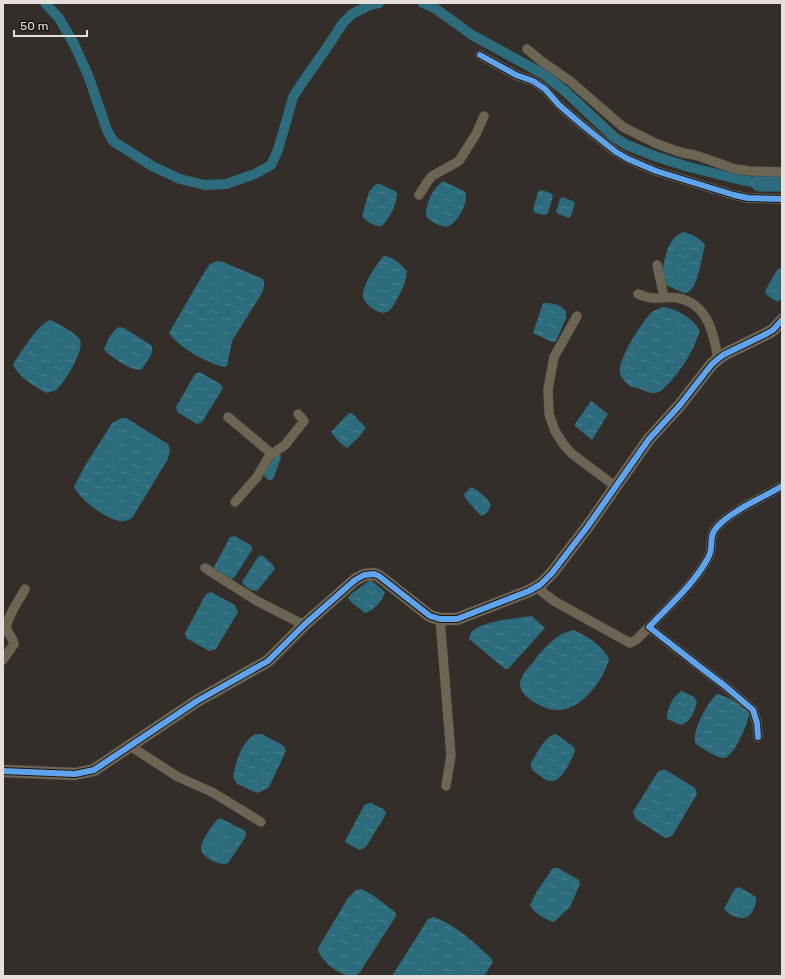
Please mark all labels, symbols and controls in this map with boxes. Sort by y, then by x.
scale bar [14,12,87,38]
text: 50 m [20,19,48,33]

